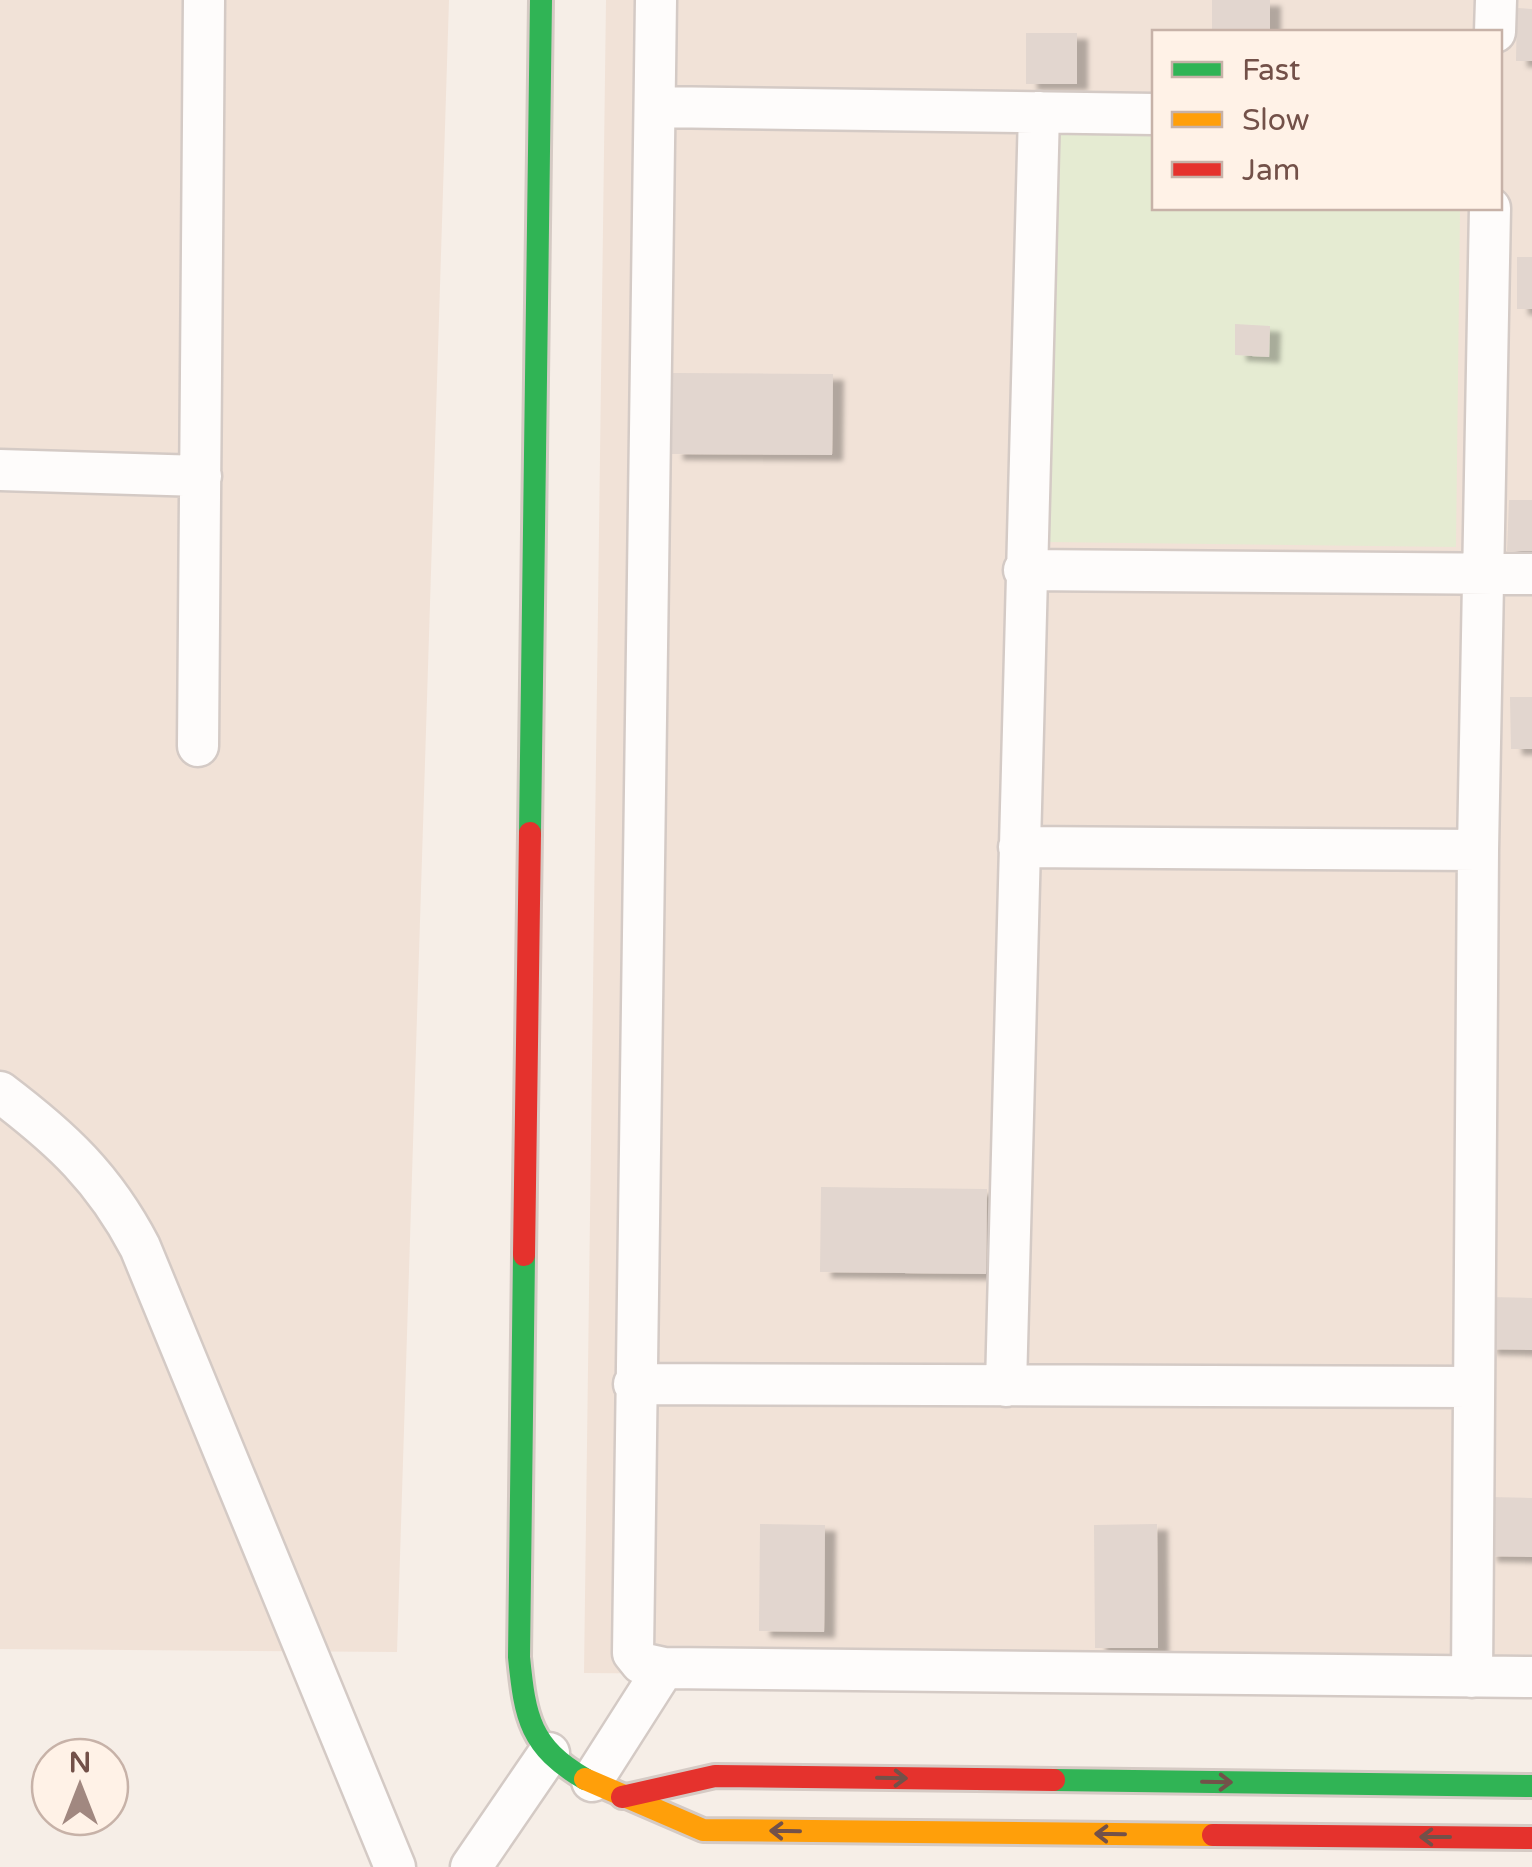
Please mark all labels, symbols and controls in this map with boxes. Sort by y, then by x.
legend [1152,30,1502,210]
text: Fast [1242,52,1301,89]
text: Slow [1242,102,1310,139]
text: Jam [1242,152,1300,189]
north arrow [30,1737,130,1837]
text: N [69,1746,91,1780]
one-way arrow [876,1769,908,1788]
one-way arrow [1200,1772,1233,1792]
one-way arrow [769,1822,802,1840]
one-way arrow [1094,1824,1126,1844]
one-way arrow [1419,1828,1451,1847]

